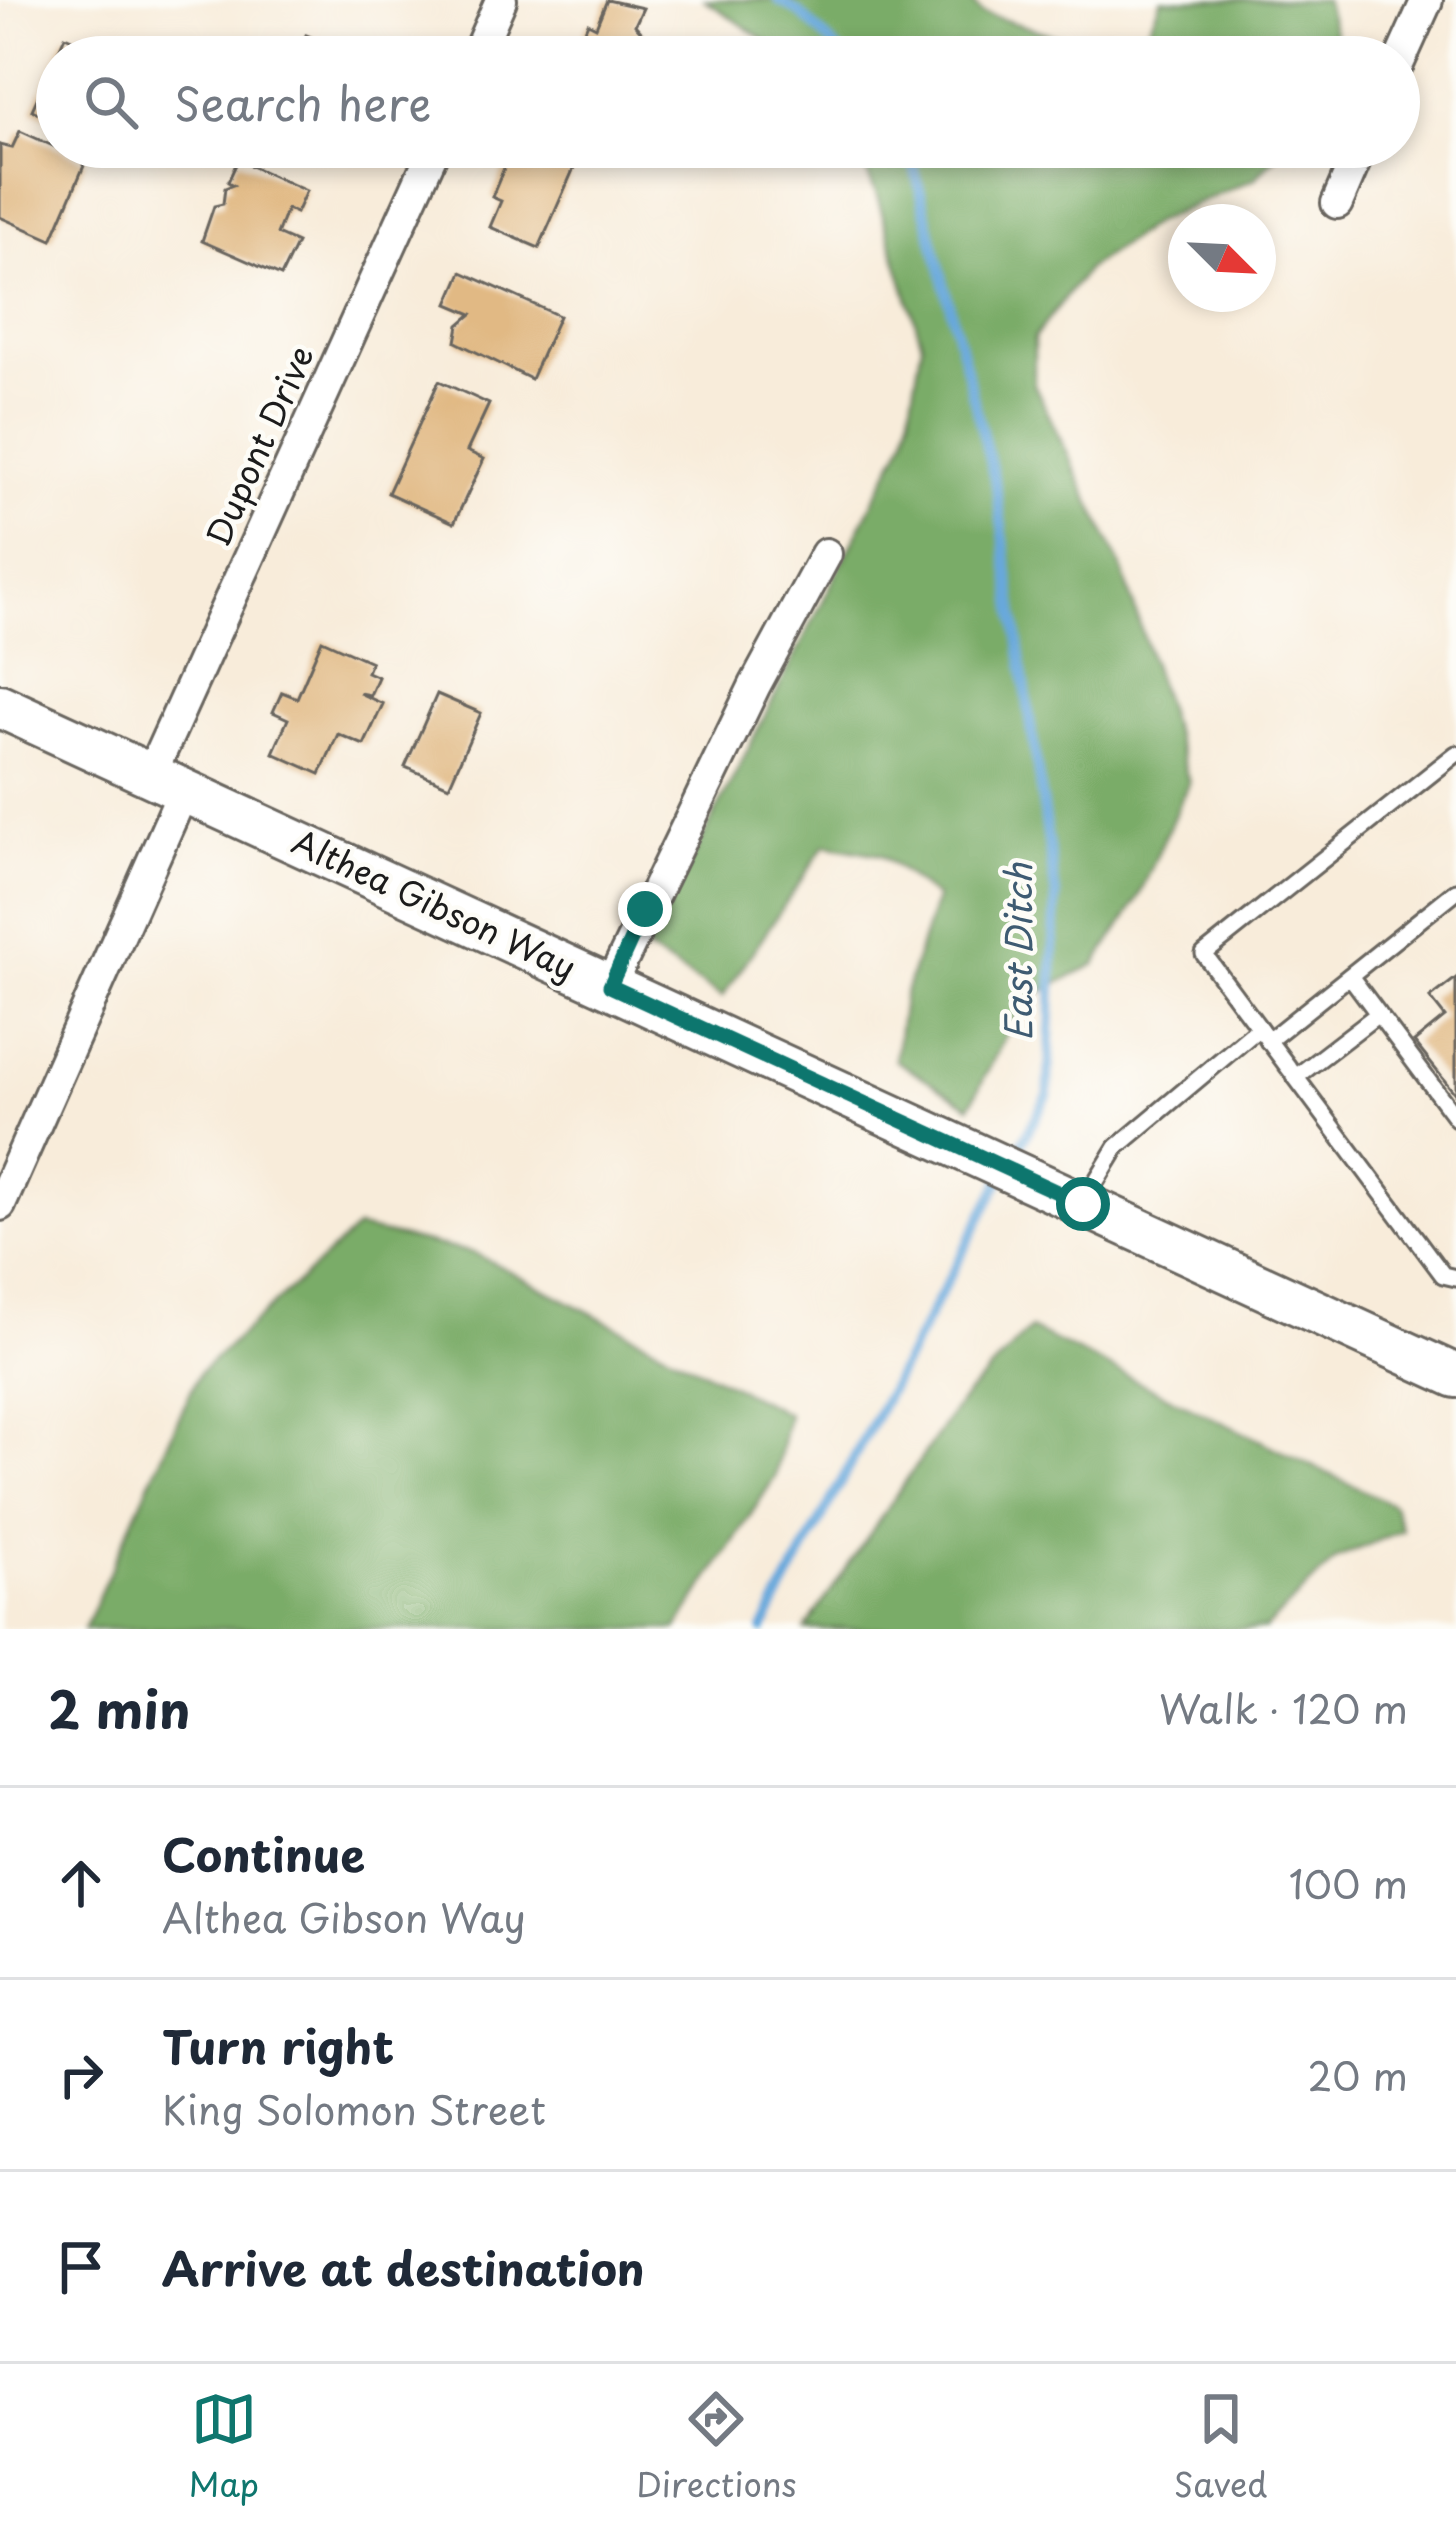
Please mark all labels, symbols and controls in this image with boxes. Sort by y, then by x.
search box [36,36,1420,168]
text: Search here [174,68,431,136]
icon: search [78,69,144,135]
north arrow [1168,204,1276,312]
street label: Dupont Drive [192,337,325,554]
street label: Althea Gibson Way [285,815,585,991]
water label: East Ditch [990,862,1044,1041]
route end [618,882,672,936]
route start [1056,1177,1110,1231]
text: 2 min [48,1669,190,1746]
text: Walk · 120 m [1159,1678,1408,1737]
text: Continue [162,1819,365,1887]
icon: ahead [48,1850,114,1916]
text: 100 m [1289,1853,1408,1912]
text: Althea Gibson Way [162,1887,526,1946]
text: Turn right [162,2011,394,2079]
icon: right [48,2042,114,2108]
text: 20 m [1307,2045,1408,2104]
text: King Solomon Street [162,2079,546,2138]
text: Arrive at destination [162,2233,645,2301]
icon: arrive [48,2234,114,2300]
tab: Map [189,2386,259,2508]
tab: Directions [636,2386,797,2508]
tab: Saved [1174,2386,1267,2508]

